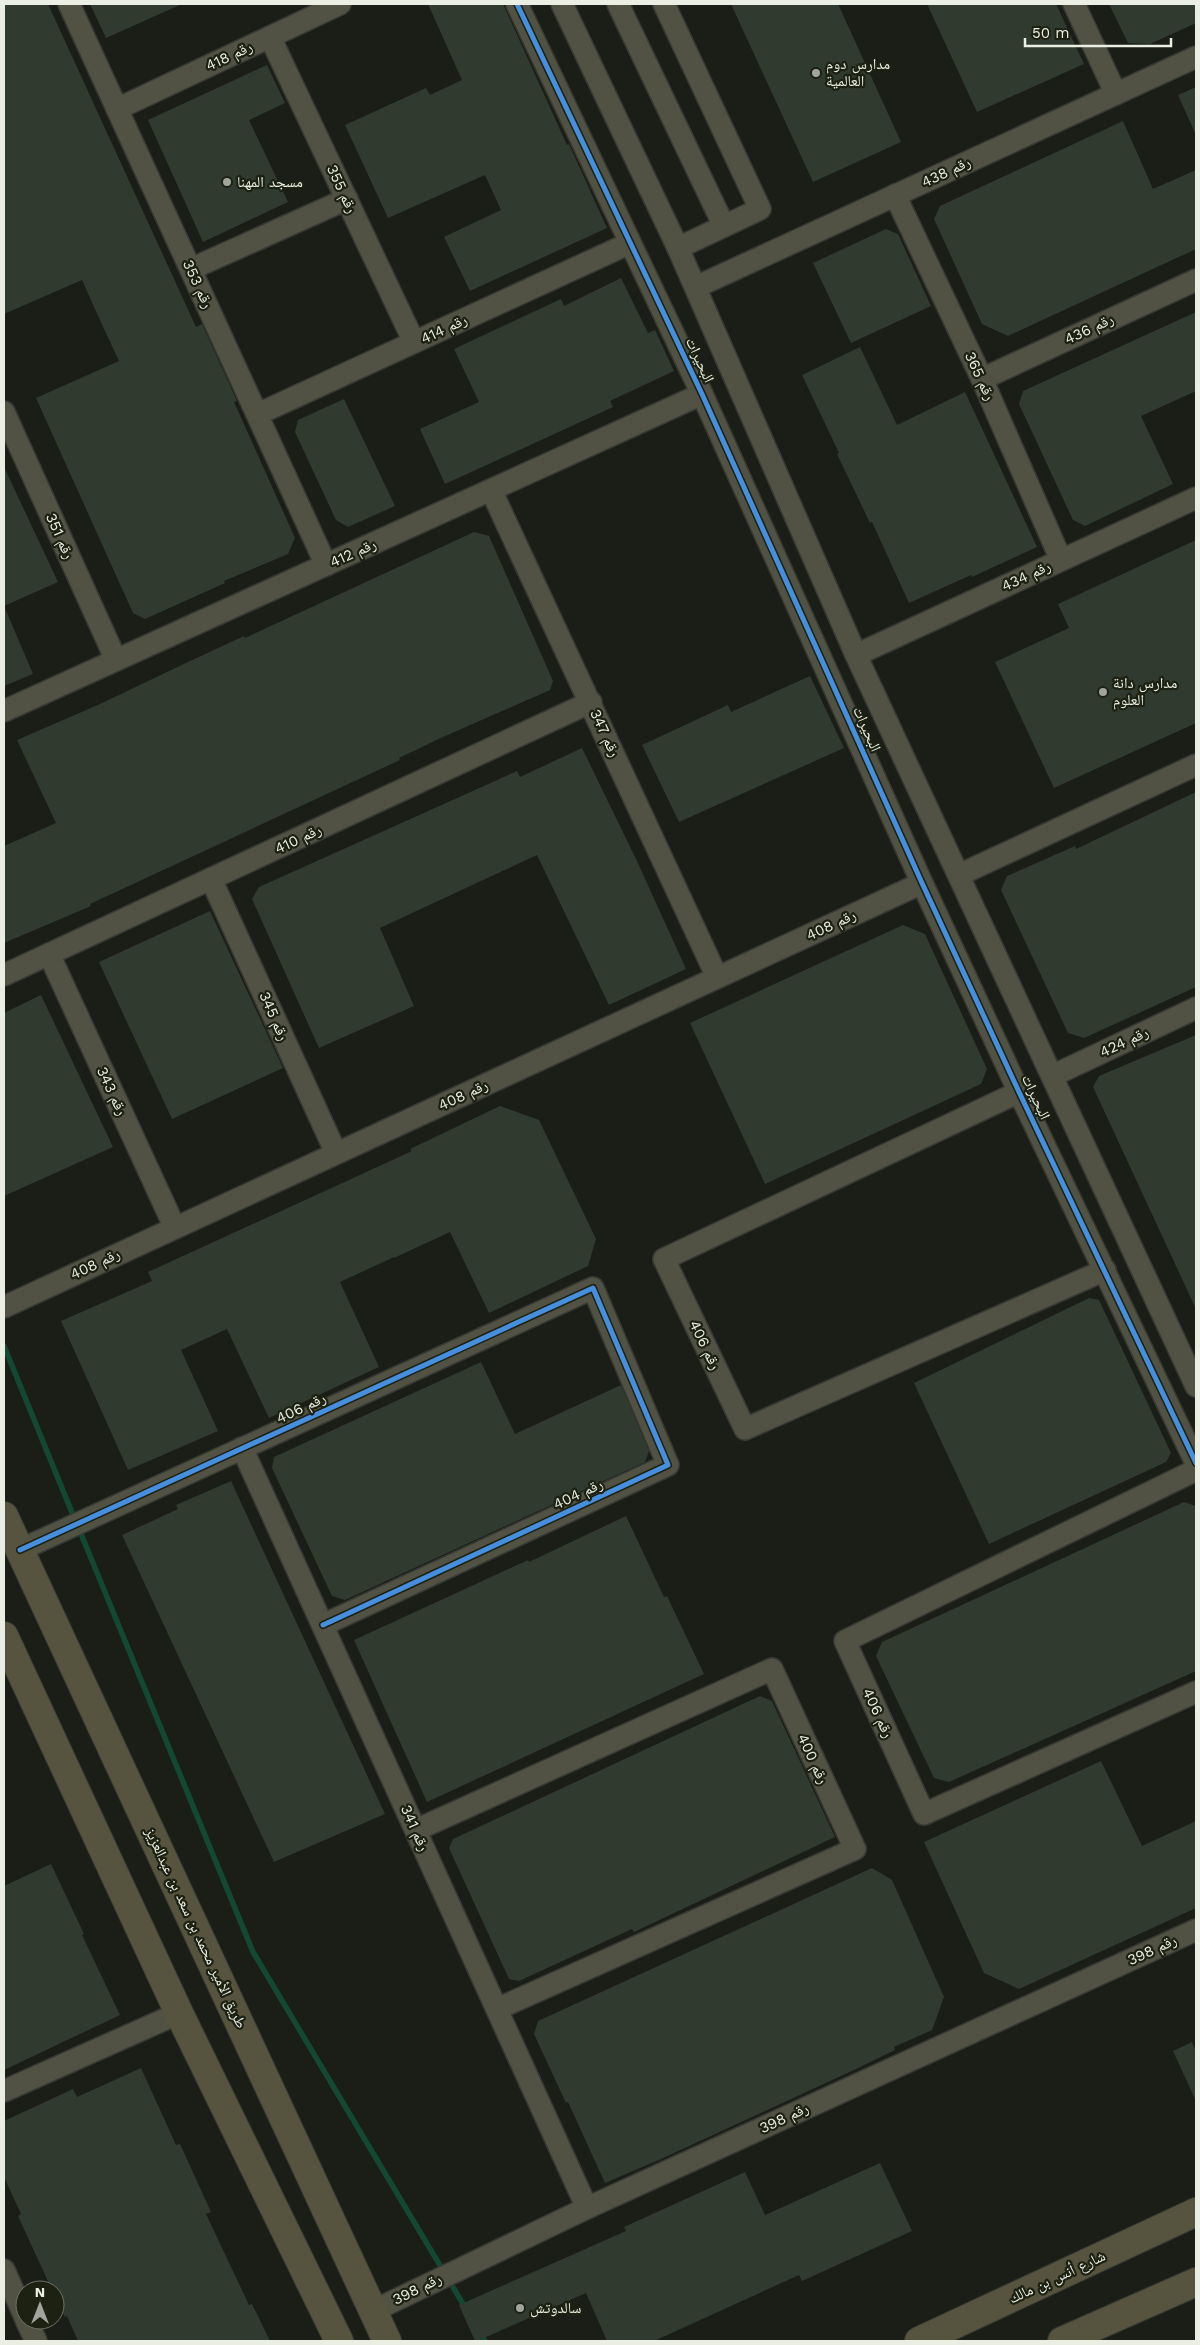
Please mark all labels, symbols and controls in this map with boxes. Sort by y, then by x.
scale bar [1025,15,1171,47]
text: 50 m [1032,24,1069,42]
street label: رقم 418 [203,37,256,75]
place label: مدارس دوم العالمية [826,55,890,90]
marker: مدارس دوم العالمية [810,67,822,79]
street label: رقم 438 [918,153,974,192]
street label: رقم 355 [322,162,361,217]
place label: مسجد المهنا [237,173,303,191]
marker: مسجد المهنا [221,176,233,188]
street label: رقم 353 [178,257,217,312]
street label: رقم 414 [418,310,471,348]
street label: رقم 436 [1062,310,1117,349]
street label: البحيرات [682,335,718,385]
street label: رقم 365 [960,349,999,404]
street label: رقم 351 [41,510,78,562]
street label: رقم 412 [327,535,379,572]
street label: رقم 434 [999,557,1054,596]
place label: مدارس دانة العلوم [1113,674,1177,710]
marker: مدارس دانة العلوم [1097,686,1109,698]
street label: البحيرات [849,704,885,754]
street label: رقم 347 [585,706,624,760]
street label: رقم 410 [272,820,325,858]
street label: رقم 408 [803,906,859,945]
street label: رقم 345 [254,989,293,1044]
street label: رقم 424 [1097,1023,1152,1062]
street label: رقم 343 [92,1064,131,1119]
street label: البحيرات [1018,1072,1054,1122]
street label: رقم 408 [435,1076,491,1115]
street label: رقم 408 [67,1245,123,1284]
street label: رقم 406 [684,1317,725,1373]
street label: رقم 406 [273,1389,329,1428]
street label: رقم 404 [550,1475,606,1514]
street label: رقم 406 [858,1685,897,1741]
street label: رقم 400 [793,1731,832,1787]
street label: رقم 341 [396,1802,433,1854]
street label: طريق الأمير محمد بن سعد بن عبدالعزيز [140,1824,251,2032]
street label: رقم 398 [1124,1931,1180,1970]
street label: رقم 398 [756,2099,812,2138]
street label: شارع أنس بن مالك [1006,2247,1109,2308]
street label: رقم 398 [390,2269,445,2309]
north arrow [15,2280,65,2330]
text: N [35,2284,45,2300]
place label: سالدوتش [530,2299,582,2318]
marker: سالدوتش [514,2302,526,2314]

